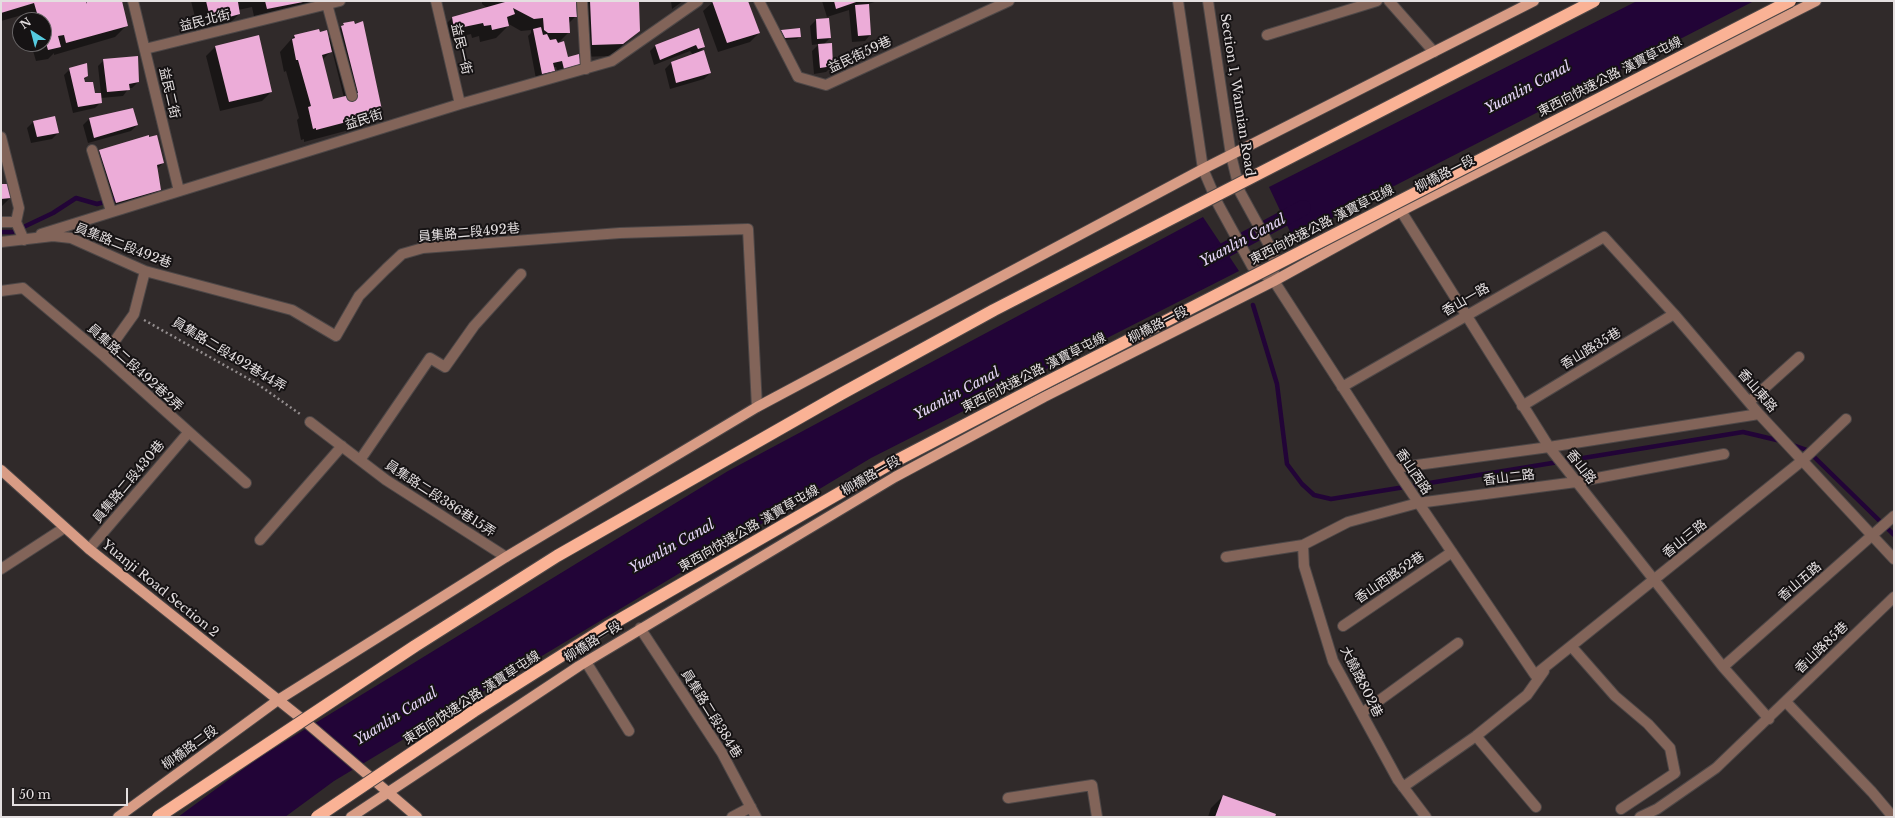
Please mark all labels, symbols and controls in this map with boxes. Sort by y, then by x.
street label: 益民北街 [178,7,232,35]
north arrow [12,12,52,52]
street label: Section 1, Wannian Road [1216,12,1258,178]
text: N [17,14,34,32]
street label: 益民一街 [448,22,474,76]
street label: 益民街59巷 [826,34,894,76]
street label: 東西向快速公路 漢寶草屯線 [1535,34,1685,120]
water label: Yuanlin Canal [1482,58,1574,118]
street label: 益民二街 [156,66,182,120]
street label: 益民街 [343,107,385,133]
street label: 柳橋路一段 [1413,152,1477,196]
street label: 東西向快速公路 漢寶草屯線 [1247,182,1397,268]
water label: Yuanlin Canal [1197,211,1289,271]
street label: 員集路二段492巷 [73,220,173,272]
street label: 員集路二段492巷 [418,221,520,245]
street label: 香山一路 [1440,280,1492,320]
street label: 柳橋路一段 [1126,303,1190,347]
street label: 員集路二段492巷44弄 [169,315,289,395]
street label: 員集路二段492巷2弄 [84,321,186,415]
street label: 香山路35巷 [1558,325,1624,373]
street label: 東西向快速公路 漢寶草屯線 [959,330,1109,416]
water label: Yuanlin Canal [911,364,1003,424]
street label: 香山東路 [1734,366,1780,416]
street label: 員集路二段430巷 [90,438,168,526]
street label: 香山西路 [1392,446,1434,498]
street label: 香山路 [1563,447,1599,487]
street label: 柳橋路一段 [839,453,903,499]
street label: 員集路二段386巷15弄 [382,457,498,541]
street label: 香山二路 [1482,467,1536,489]
street label: 東西向快速公路 漢寶草屯線 [676,482,822,576]
water label: Yuanlin Canal [626,517,718,577]
street label: 香山三路 [1660,517,1710,561]
street label: Yuanji Road Section 2 [99,537,221,641]
street label: 香山西路52巷 [1352,549,1428,607]
street label: 香山五路 [1775,559,1825,605]
street label: 柳橋路一段 [561,618,625,666]
street label: 香山路85巷 [1792,619,1852,677]
street label: 大饒路802巷 [1337,644,1385,720]
street label: 東西向快速公路 漢寶草屯線 [401,648,543,748]
street label: 員集路二段384巷 [677,667,745,761]
water label: Yuanlin Canal [351,685,441,749]
street label: 柳橋路二段 [159,723,221,773]
scale bar [14,780,130,806]
text: 50 m [19,787,51,802]

